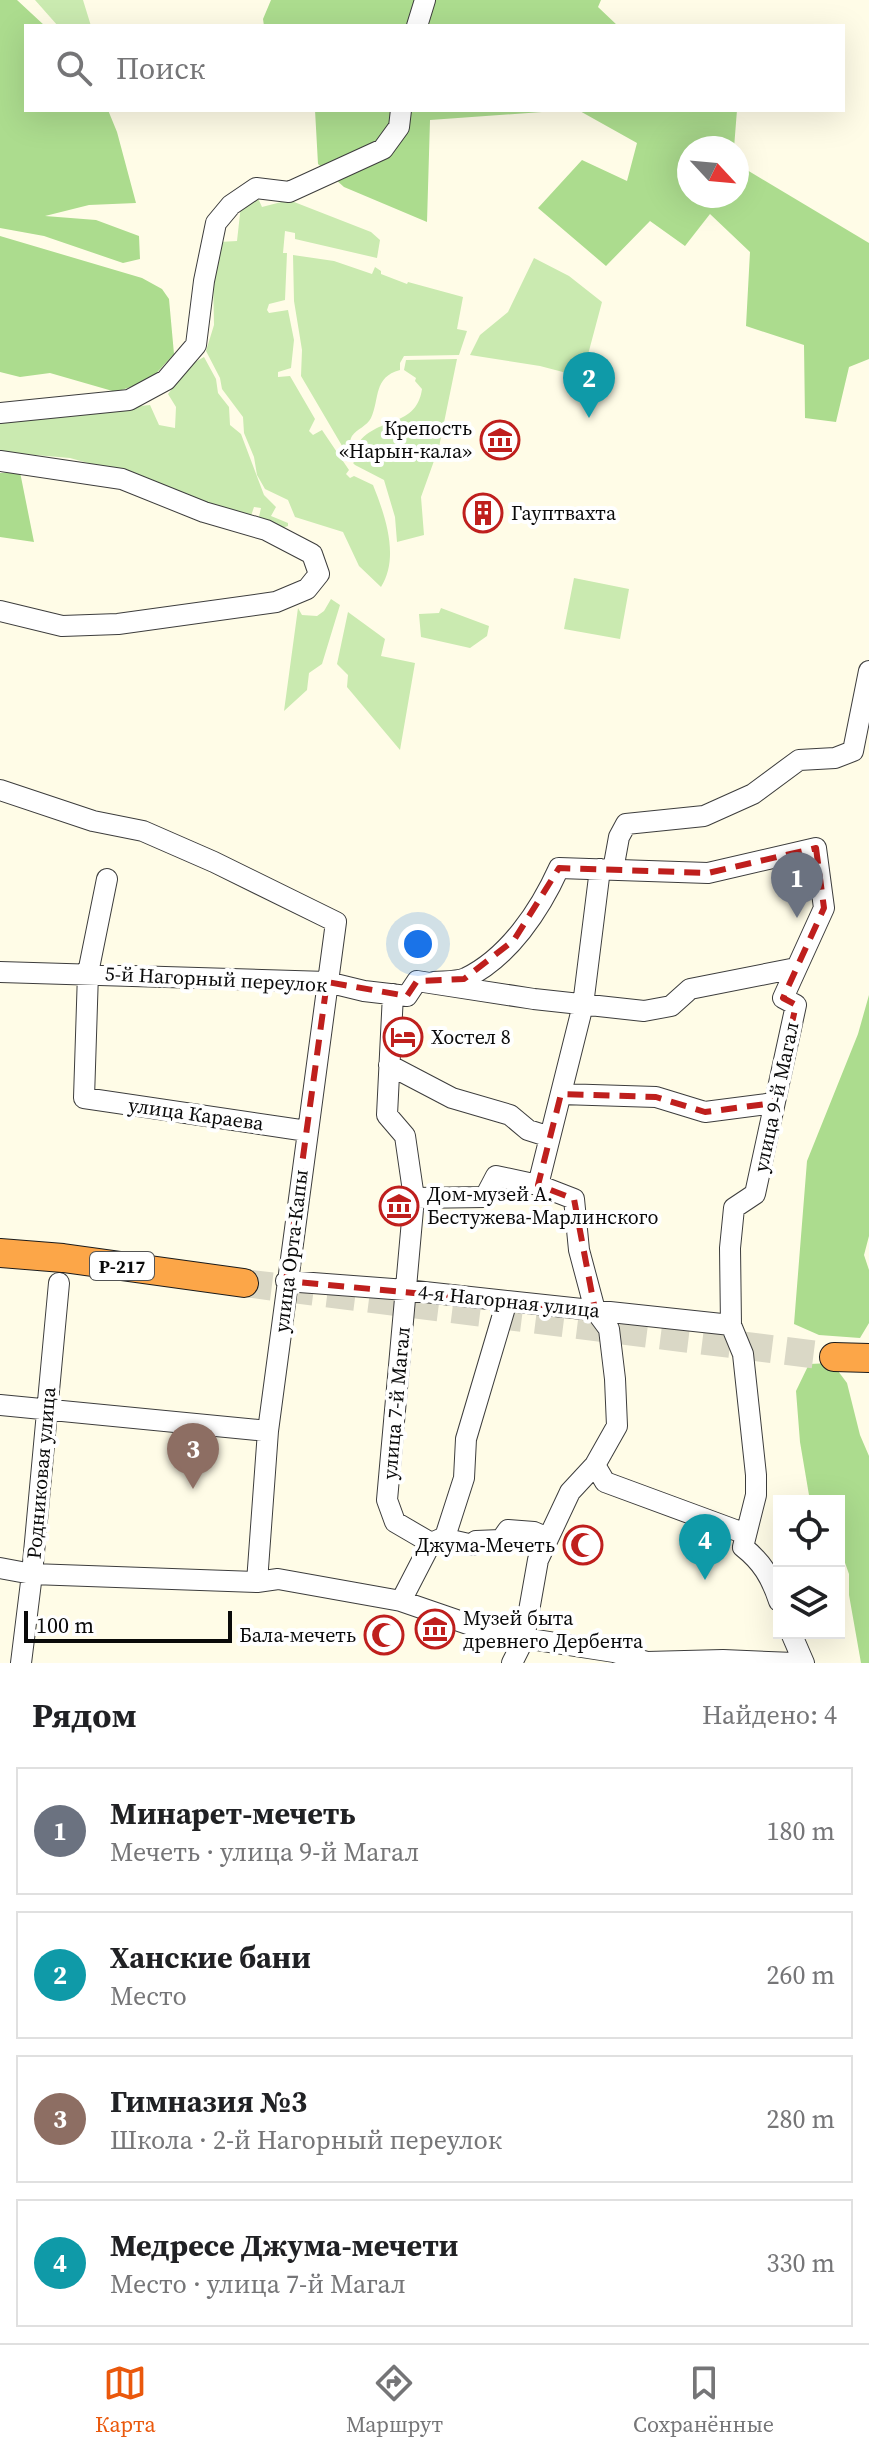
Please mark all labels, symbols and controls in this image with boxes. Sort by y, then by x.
search box [24,24,845,112]
icon: search [52,46,96,90]
text: Поиск [116,48,205,89]
north arrow [677,136,749,208]
pin: 2 [563,352,615,418]
place label: Крепость «Нарын-кала» [339,414,472,465]
museum icon: Крепость «Нарын-кала» [479,419,521,461]
building icon: Гауптвахта [462,492,504,534]
place label: Гауптвахта [511,499,617,527]
pin: 1 [771,852,823,918]
your location [398,924,438,964]
street label: 5-й Нагорный переулок [104,959,328,999]
hotel icon: Хостел 8 [382,1016,424,1058]
street label: улица 9-й Магал [746,1019,806,1175]
place label: Хостел 8 [431,1023,511,1051]
street label: улица Караева [127,1091,266,1137]
street label: улица Орта-Капы [267,1168,315,1334]
place label: Дом-музей А. Бестужева-Марлинского [427,1180,659,1231]
museum icon: Дом-музей А. Бестужева-Марлинского [378,1185,420,1227]
road number: Р-217 [90,1252,154,1280]
street label: 4-я Нагорная улица [417,1278,602,1325]
street label: улица 7-й Магал [375,1326,417,1480]
street label: Родниковая улица [20,1385,63,1560]
pin: 3 [167,1423,219,1489]
map controls [773,1495,845,1639]
button: locate [773,1495,845,1567]
pin: 4 [679,1514,731,1580]
mosque icon: Джума-Мечеть [562,1524,604,1566]
place label: Джума-Мечеть [416,1531,555,1559]
button: layers [773,1567,845,1639]
place label: Музей быта древнего Дербента [463,1604,644,1655]
scale bar [24,1607,232,1643]
museum icon: Музей быта древнего Дербента [414,1608,456,1650]
text: 100 m [36,1610,94,1640]
mosque icon: Бала-мечеть [363,1614,405,1656]
place label: Бала-мечеть [239,1621,356,1649]
text: Рядом [32,1692,137,1738]
text: Найдено: 4 [702,1697,837,1733]
text: Минарет-мечеть [110,1793,355,1834]
text: 1 [53,1813,67,1849]
text: 180 m [767,1813,835,1849]
text: Мечеть · улица 9-й Магал [110,1834,419,1870]
text: Ханские бани [110,1937,311,1978]
text: 2 [53,1957,67,1993]
text: 260 m [767,1957,835,1993]
text: Место [110,1978,187,2014]
text: Гимназия №3 [110,2081,307,2122]
text: 3 [53,2101,67,2137]
text: 280 m [767,2101,835,2137]
text: Школа · 2-й Нагорный переулок [110,2122,502,2158]
text: Медресе Джума-мечети [110,2225,459,2266]
text: 4 [53,2245,67,2281]
text: 330 m [767,2245,835,2281]
text: Место · улица 7-й Магал [110,2266,406,2302]
tab: Карта [95,2361,156,2439]
tab: Маршрут [346,2361,443,2439]
tab: Сохранённые [633,2361,774,2439]

